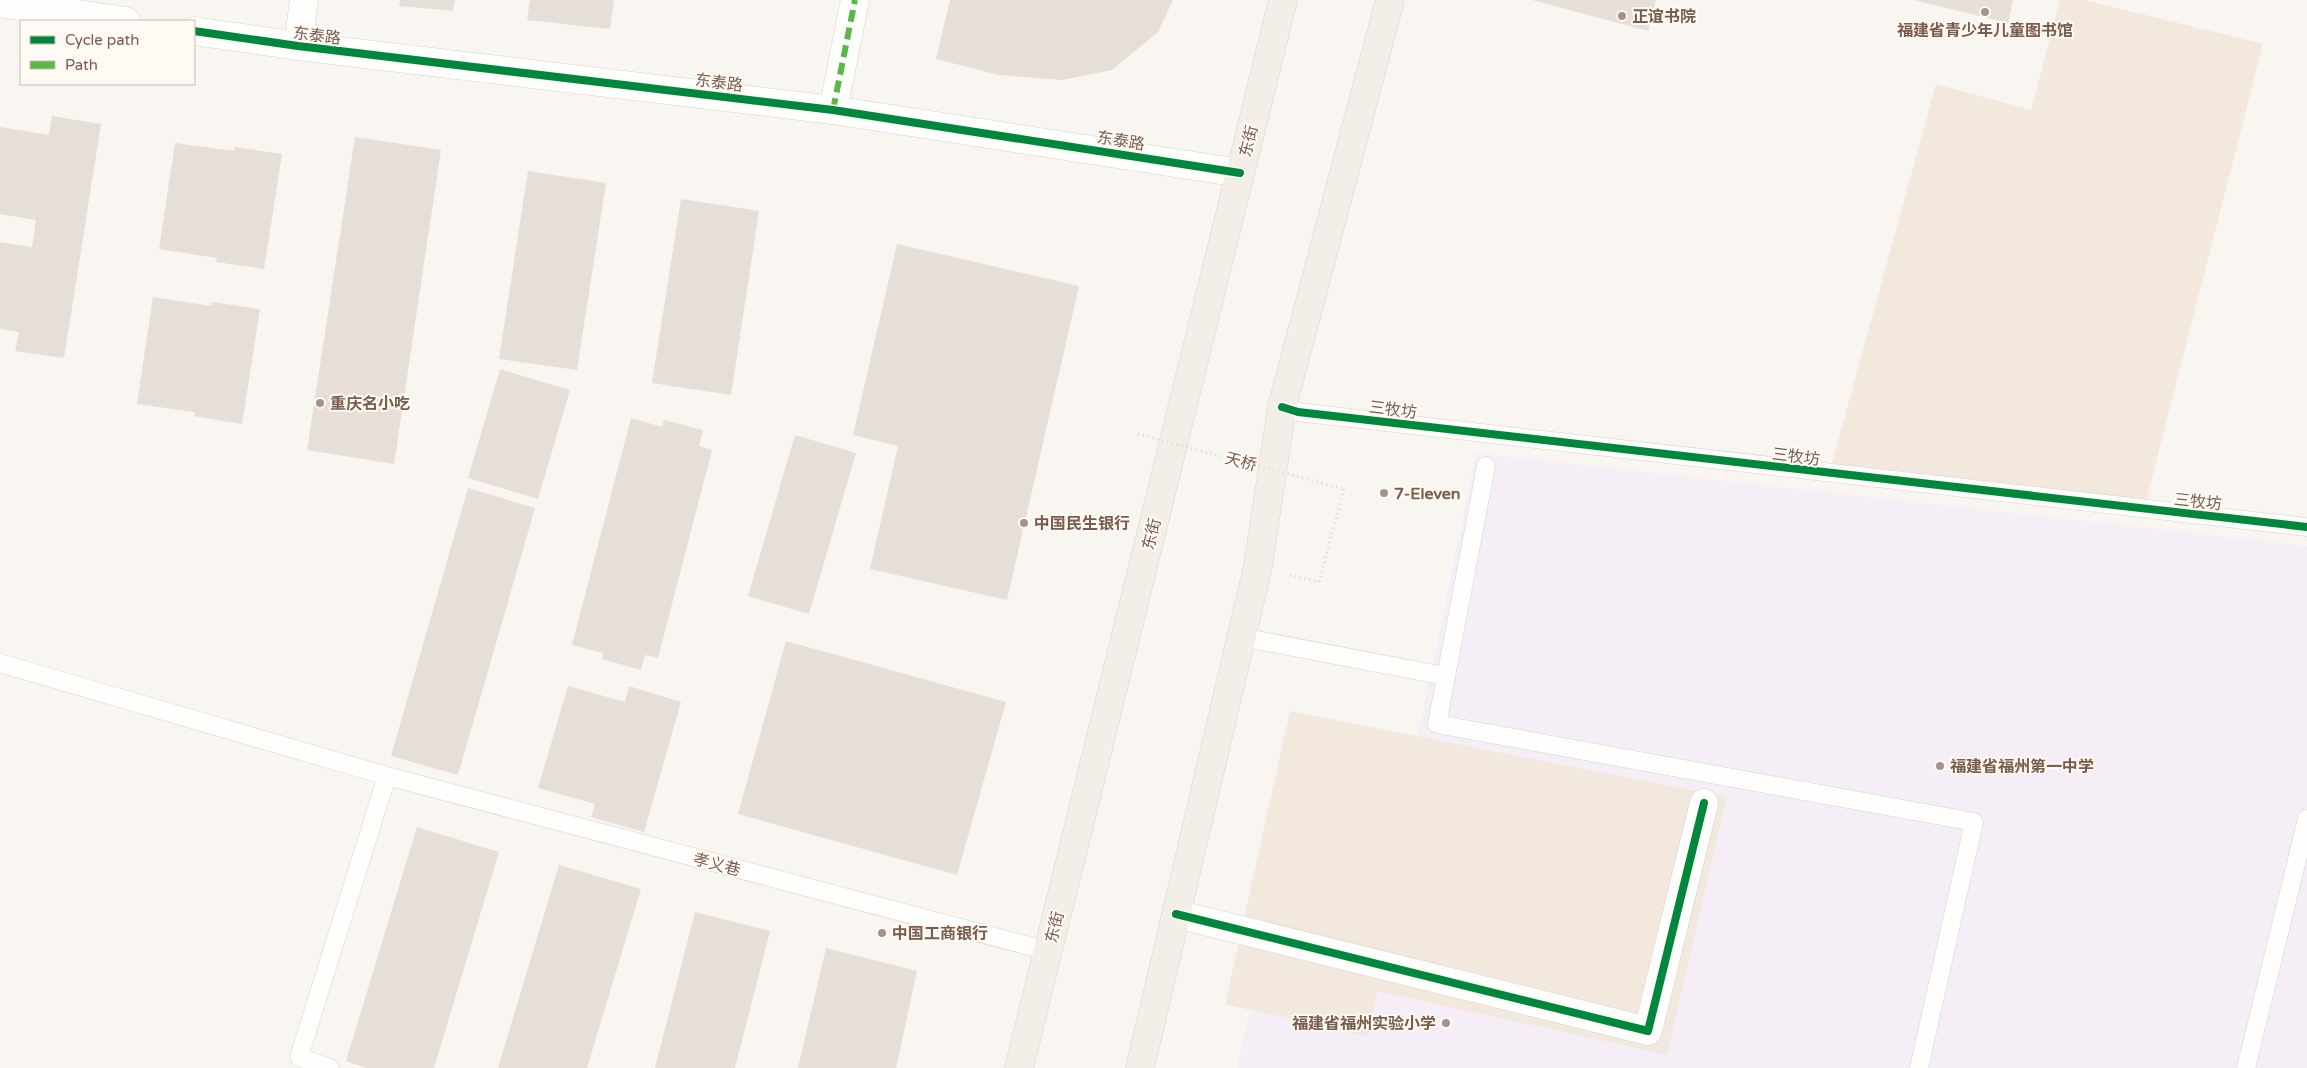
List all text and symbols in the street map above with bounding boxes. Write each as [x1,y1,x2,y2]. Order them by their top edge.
marker: 福建省青少年儿童图书馆 [1979,6,1991,18]
place label: 正谊书院 [1632,7,1696,27]
marker: 正谊书院 [1616,10,1628,22]
legend [20,20,195,85]
place label: 福建省青少年儿童图书馆 [1897,21,2073,41]
street label: 东泰路 [292,23,342,49]
text: Cycle path [65,31,139,49]
text: Path [65,56,98,74]
street label: 东泰路 [694,70,744,96]
street label: 东街 [1235,123,1263,159]
street label: 东泰路 [1096,127,1146,155]
place label: 重庆名小吃 [330,394,410,414]
marker: 重庆名小吃 [314,397,326,409]
street label: 三牧坊 [1368,397,1418,423]
street label: 三牧坊 [1771,444,1821,470]
street label: 天桥 [1223,448,1259,476]
place label: 7-Eleven [1394,484,1461,504]
marker: 7-Eleven [1378,487,1390,499]
street label: 三牧坊 [2173,490,2223,514]
place label: 中国民生银行 [1034,514,1130,534]
street label: 东街 [1138,516,1166,552]
marker: 中国民生银行 [1018,517,1030,529]
place label: 福建省福州第一中学 [1950,757,2094,777]
marker: 福建省福州第一中学 [1934,760,1946,772]
street label: 孝义巷 [691,849,743,881]
street label: 东街 [1041,909,1069,945]
place label: 中国工商银行 [892,924,988,944]
marker: 中国工商银行 [876,927,888,939]
place label: 福建省福州实验小学 [1292,1014,1436,1034]
marker: 福建省福州实验小学 [1440,1017,1452,1029]

